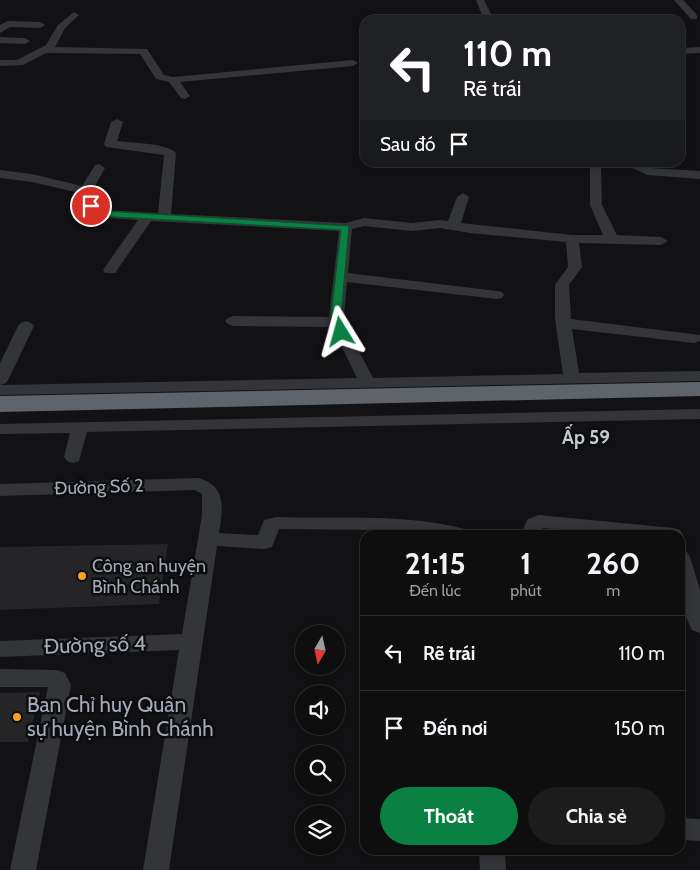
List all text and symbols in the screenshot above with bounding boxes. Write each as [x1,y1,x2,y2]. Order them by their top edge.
text: 110 m [463,32,552,75]
icon: left [380,35,445,100]
text: Rẽ trái [463,75,522,102]
icon: arrive [445,130,473,158]
text: Sau đó [380,133,435,156]
pin [70,185,112,227]
icon: arrive [77,192,105,220]
position arrow [314,305,366,357]
district label: Ấp 59 [562,424,610,449]
street label: Đường Số 2 [54,474,144,500]
text: 21:15 [405,545,466,582]
text: 1 [520,545,531,582]
text: 260 [586,545,640,582]
place label: Công an huyện Bình Chánh [92,555,206,598]
marker: Công an huyện Bình Chánh [76,570,88,582]
text: Đến lúc [409,581,461,600]
text: phút [510,581,542,600]
text: m [606,581,620,600]
north arrow [295,625,345,675]
map controls [295,625,345,855]
street label: Đường số 4 [44,630,146,659]
icon: left [380,639,408,667]
text: Rẽ trái [423,642,475,665]
text: 110 m [618,642,665,665]
button: sound [295,685,345,735]
place label: Ban Chỉ huy Quân sự huyện Bình Chánh [27,692,214,741]
marker: Ban Chỉ huy Quân sự huyện Bình Chánh [11,711,23,723]
icon: arrive [380,714,408,742]
text: Đến nơi [423,717,487,740]
text: 150 m [614,717,665,740]
button: search [295,745,345,795]
button: Thoát [380,787,518,845]
button: Chia sẻ [528,787,665,845]
button: layers [295,805,345,855]

